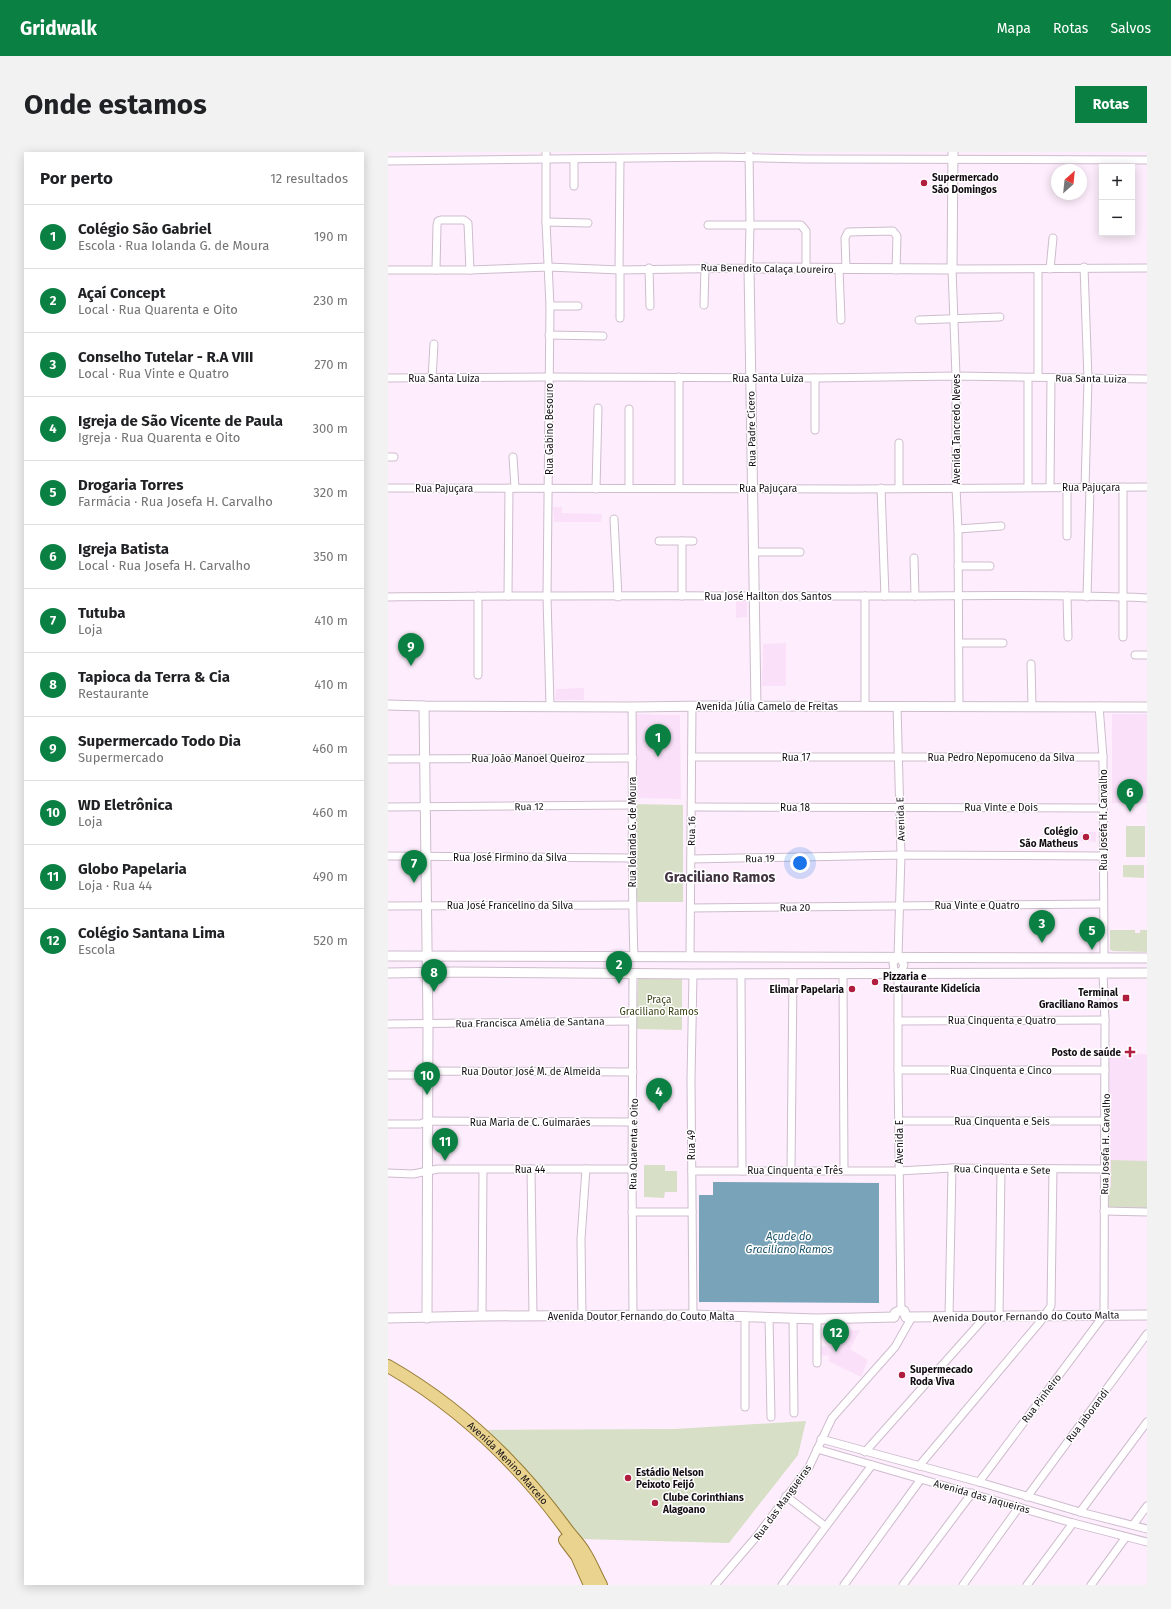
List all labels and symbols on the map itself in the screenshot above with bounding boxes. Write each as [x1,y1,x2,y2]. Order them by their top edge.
north arrow [1051,164,1087,200]
place label: Supermercado São Domingos [932,172,999,196]
marker: Supermercado São Domingos [919,178,929,188]
street label: Rua Benedito Calaça Loureiro [700,262,834,276]
street label: Rua Santa Luiza [1055,372,1127,386]
street label: Rua Santa Luiza [408,373,480,385]
street label: Rua Santa Luiza [732,373,804,385]
street label: Avenida Tancredo Neves [951,374,963,484]
street label: Rua Gabino Besouro [544,383,556,475]
street label: Rua Padre Cícero [744,391,759,467]
street label: Rua Pajuçara [1062,482,1120,494]
street label: Rua Pajuçara [415,483,473,495]
street label: Rua Pajuçara [739,483,797,495]
street label: Rua José Hailton dos Santos [704,591,832,603]
pin: 9 [398,633,424,666]
street label: Avenida Júlia Camelo de Freitas [696,700,838,713]
pin: 1 [645,724,671,757]
street label: Rua 17 [782,752,811,764]
street label: Rua Pedro Nepomuceno da Silva [927,752,1075,764]
street label: Rua João Manoel Queiroz [471,753,585,765]
street label: Rua Josefa H. Carvalho [1098,769,1110,871]
street label: Rua Iolanda G. de Moura [627,777,639,887]
pin: 6 [1117,779,1143,812]
street label: Avenida E [894,797,908,841]
street label: Rua 12 [514,801,544,813]
street label: Rua 18 [780,802,810,814]
street label: Rua Vinte e Dois [964,802,1038,814]
street label: Rua 16 [686,816,698,846]
place label: Colégio São Matheus [1020,825,1078,850]
marker: Colégio São Matheus [1081,832,1091,842]
pin: 7 [401,850,427,883]
street label: Rua José Firmino da Silva [453,852,567,864]
street label: Rua 19 [745,853,775,865]
your location [790,853,810,873]
district label: Graciliano Ramos [665,869,776,886]
street label: Rua José Francelino da Silva [447,900,573,912]
street label: Rua Vinte e Quatro [934,900,1020,912]
street label: Rua 20 [780,902,811,914]
pin: 3 [1029,910,1055,943]
pin: 5 [1079,917,1105,950]
pin: 2 [606,951,632,984]
pin: 8 [421,959,447,992]
place label: Pizzaria e Restaurante Kidelícia [883,971,981,995]
marker: Pizzaria e Restaurante Kidelícia [870,977,880,987]
place label: Elimar Papelaria [770,984,845,996]
marker: Elimar Papelaria [847,984,857,994]
place label: Terminal Graciliano Ramos [1039,987,1118,1011]
marker: Terminal Graciliano Ramos [1121,993,1131,1003]
park label: Praça Graciliano Ramos [620,994,699,1018]
street label: Rua Cinquenta e Quatro [948,1015,1056,1027]
street label: Rua Francisca Amélia de Santana [455,1016,605,1030]
place label: Posto de saúde [1051,1046,1121,1059]
marker: Posto de saúde [1124,1046,1136,1058]
pin: 10 [414,1062,440,1095]
street label: Rua Cinquenta e Cinco [950,1065,1052,1077]
street label: Rua Doutor José M. de Almeida [461,1066,601,1078]
pin: 4 [646,1078,672,1111]
street label: Rua Josefa H. Carvalho [1099,1093,1113,1195]
street label: Rua Quarenta e Oito [627,1098,641,1190]
street label: Rua Cinquenta e Seis [954,1116,1050,1128]
street label: Rua Maria de C. Guimarães [470,1117,591,1129]
street label: Avenida E [894,1120,906,1164]
pin: 11 [432,1128,458,1161]
street label: Rua 49 [686,1130,698,1160]
street label: Rua Cinquenta e Sete [953,1163,1051,1177]
street label: Rua 44 [515,1164,546,1176]
street label: Rua Cinquenta e Três [747,1165,843,1177]
water label: Açude do Graciliano Ramos [746,1230,832,1256]
street label: Avenida Doutor Fernando do Couto Malta [933,1309,1119,1325]
street label: Avenida Doutor Fernando do Couto Malta [548,1311,734,1323]
pin: 12 [823,1319,849,1352]
place label: Supermecado Roda Viva [910,1364,973,1388]
marker: Supermecado Roda Viva [897,1370,907,1380]
street label: Rua Pinheiro [1020,1372,1064,1425]
street label: Rua Jaborandi [1064,1386,1112,1445]
street label: Avenida Menino Marcelo [465,1420,550,1507]
street label: Rua das Mangueiras [751,1462,814,1543]
place label: Estádio Nelson Peixoto Feijó [636,1466,704,1491]
marker: Estádio Nelson Peixoto Feijó [623,1473,633,1483]
street label: Avenida das Jaqueiras [932,1477,1032,1517]
place label: Clube Corinthians Alagoano [662,1492,744,1516]
marker: Clube Corinthians Alagoano [650,1498,660,1508]

